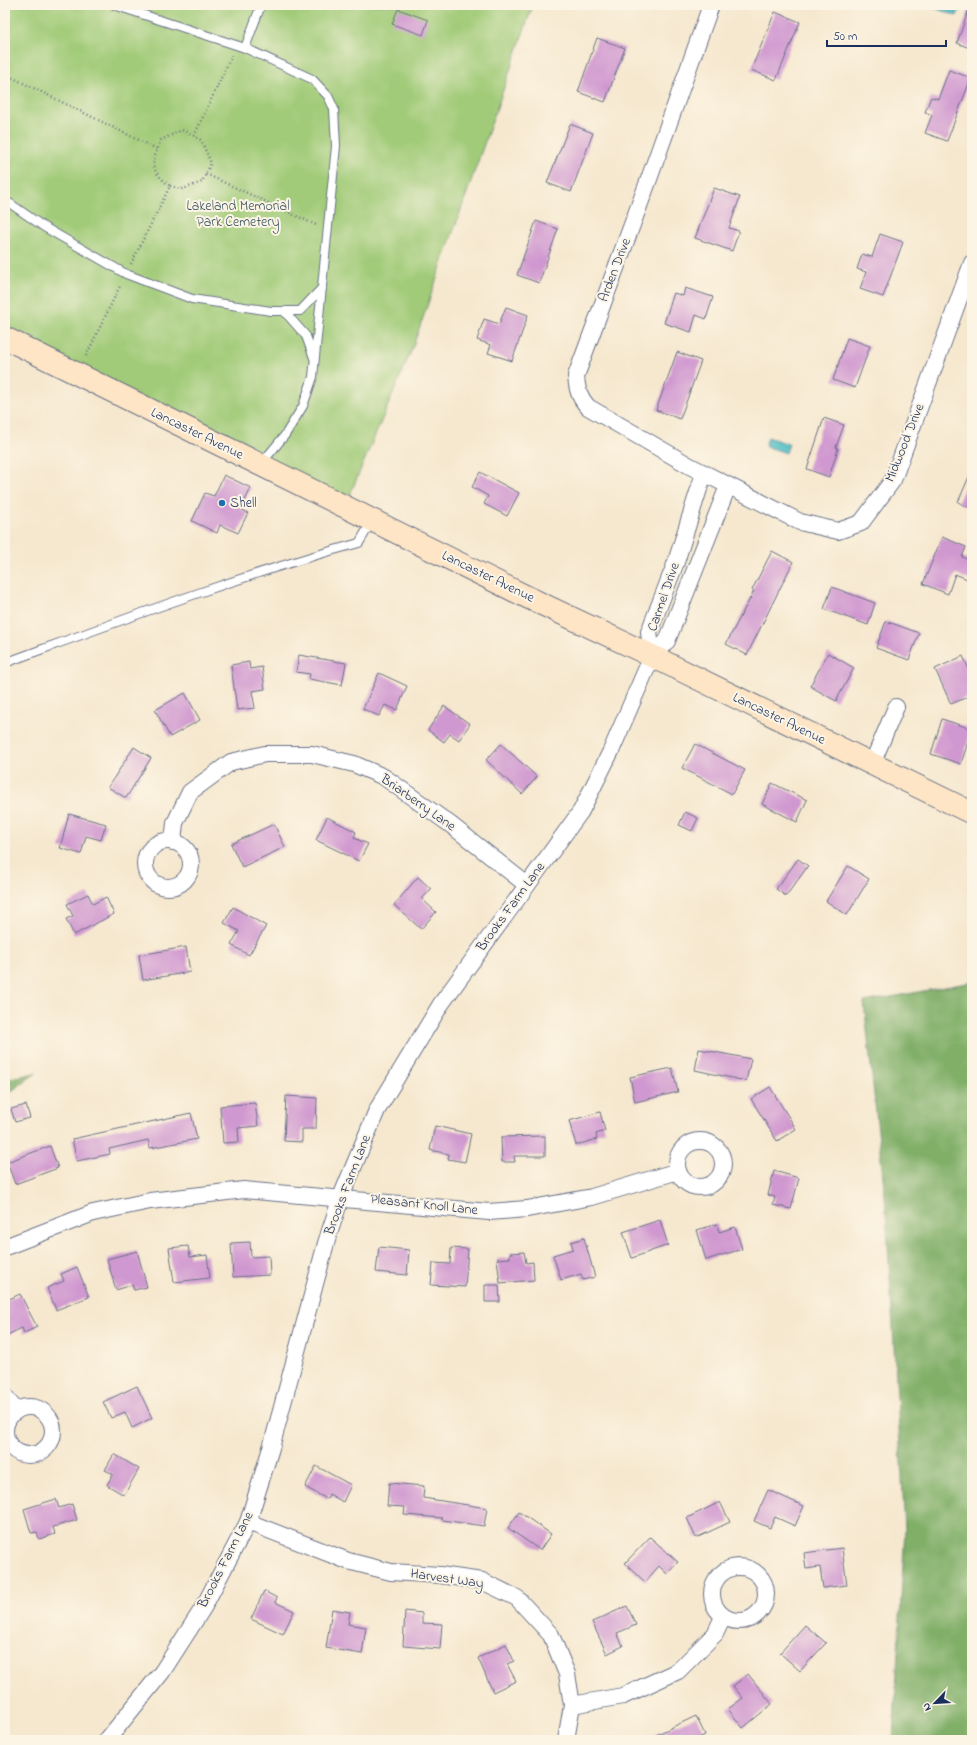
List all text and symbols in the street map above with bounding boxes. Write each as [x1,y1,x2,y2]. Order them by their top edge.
scale bar [827,22,946,48]
text: 50 m [833,28,857,46]
park label: Lakeland Memorial Park Cemetery [186,196,290,234]
street label: Arden Drive [593,234,637,305]
street label: Midwood Drive [880,400,931,485]
street label: Lancaster Avenue [147,402,248,466]
place label: Shell [230,493,257,514]
marker: Shell [217,498,227,508]
street label: Lancaster Avenue [438,545,539,609]
street label: Carmel Drive [642,559,686,634]
street label: Lancaster Avenue [729,687,830,751]
street label: Briarberry Lane [375,769,461,838]
street label: Brooks Farm Lane [471,857,551,957]
street label: Brooks Farm Lane [319,1131,377,1239]
street label: Pleasant Knoll Lane [369,1189,479,1221]
street label: Brooks Farm Lane [192,1507,260,1613]
street label: Harvest Way [409,1563,485,1596]
north arrow [915,1683,955,1723]
text: N [918,1700,936,1714]

